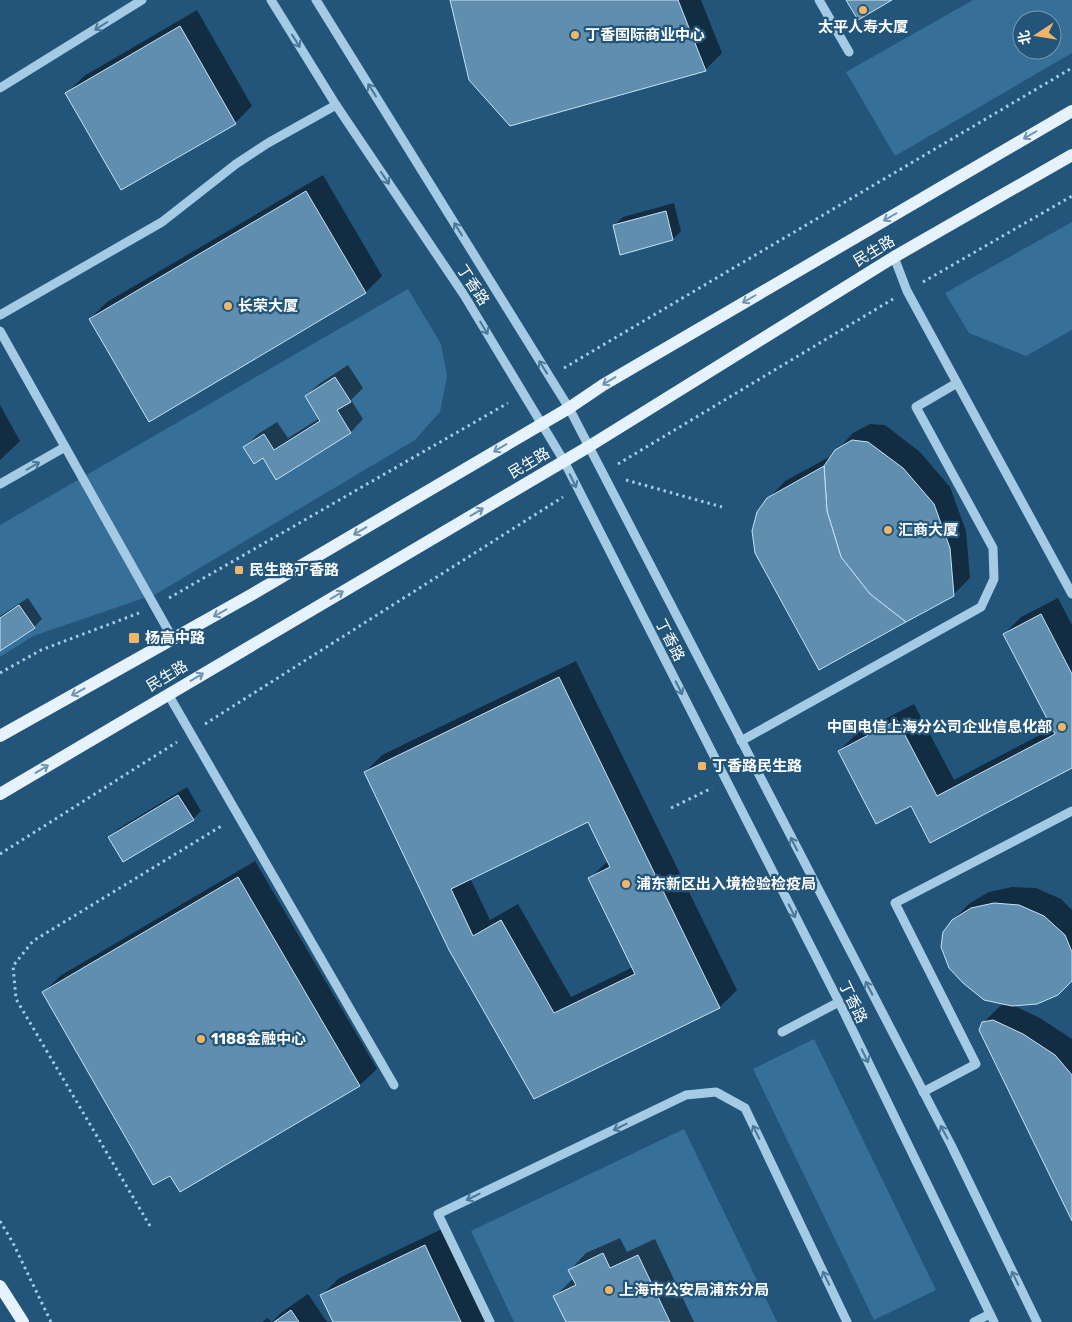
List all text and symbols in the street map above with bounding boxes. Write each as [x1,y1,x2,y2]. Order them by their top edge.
marker: 太平人寿大厦 [857,4,869,16]
north arrow [1012,10,1062,60]
place label: 太平人寿大厦 [818,18,908,36]
one-way arrow [94,21,108,31]
place label: 丁香国际商业中心 [585,26,705,44]
marker: 丁香国际商业中心 [569,29,581,41]
text: 北 [1015,29,1035,46]
one-way arrow [292,34,302,48]
one-way arrow [367,84,377,98]
one-way arrow [1023,131,1037,141]
one-way arrow [380,170,390,184]
one-way arrow [883,213,897,223]
one-way arrow [452,222,462,236]
street label: 民生路 [850,232,898,270]
street label: 丁香路 [453,261,493,309]
one-way arrow [743,295,757,305]
place label: 长荣大厦 [238,297,298,315]
marker: 长荣大厦 [222,300,234,312]
one-way arrow [480,320,490,334]
one-way arrow [538,360,548,374]
one-way arrow [603,377,617,387]
one-way arrow [493,443,507,453]
street label: 民生路 [505,444,553,482]
one-way arrow [25,460,39,470]
one-way arrow [569,473,578,488]
one-way arrow [469,507,484,517]
place label: 汇商大厦 [898,521,958,539]
marker: 汇商大厦 [882,524,894,536]
one-way arrow [353,526,367,536]
place label: 民生路丁香路 [249,561,339,579]
marker: 民生路丁香路 [233,564,245,576]
one-way arrow [329,589,344,599]
one-way arrow [212,608,227,618]
street label: 丁香路 [652,616,688,664]
place label: 杨高中路 [145,629,205,647]
marker: 杨高中路 [127,631,141,645]
street label: 民生路 [143,657,191,695]
one-way arrow [190,672,204,682]
one-way arrow [675,680,684,695]
one-way arrow [71,688,86,698]
place label: 中国电信上海分公司企业信息化部 [827,718,1052,736]
marker: 中国电信上海分公司企业信息化部 [1056,721,1068,733]
place label: 丁香路民生路 [712,757,802,775]
marker: 丁香路民生路 [696,760,708,772]
one-way arrow [34,763,49,773]
one-way arrow [789,837,798,852]
place label: 浦东新区出入境检验检疫局 [636,875,816,893]
marker: 浦东新区出入境检验检疫局 [620,878,632,890]
one-way arrow [788,903,797,918]
street label: 丁香路 [835,978,871,1026]
one-way arrow [864,981,873,996]
place label: 1188金融中心 [211,1030,306,1048]
marker: 1188金融中心 [195,1033,207,1045]
one-way arrow [860,1049,870,1064]
one-way arrow [613,1123,628,1132]
one-way arrow [751,1124,761,1139]
one-way arrow [939,1125,948,1140]
one-way arrow [466,1193,481,1203]
one-way arrow [821,1271,830,1286]
one-way arrow [1010,1271,1020,1286]
place label: 上海市公安局浦东分局 [619,1281,769,1299]
marker: 上海市公安局浦东分局 [603,1284,615,1296]

